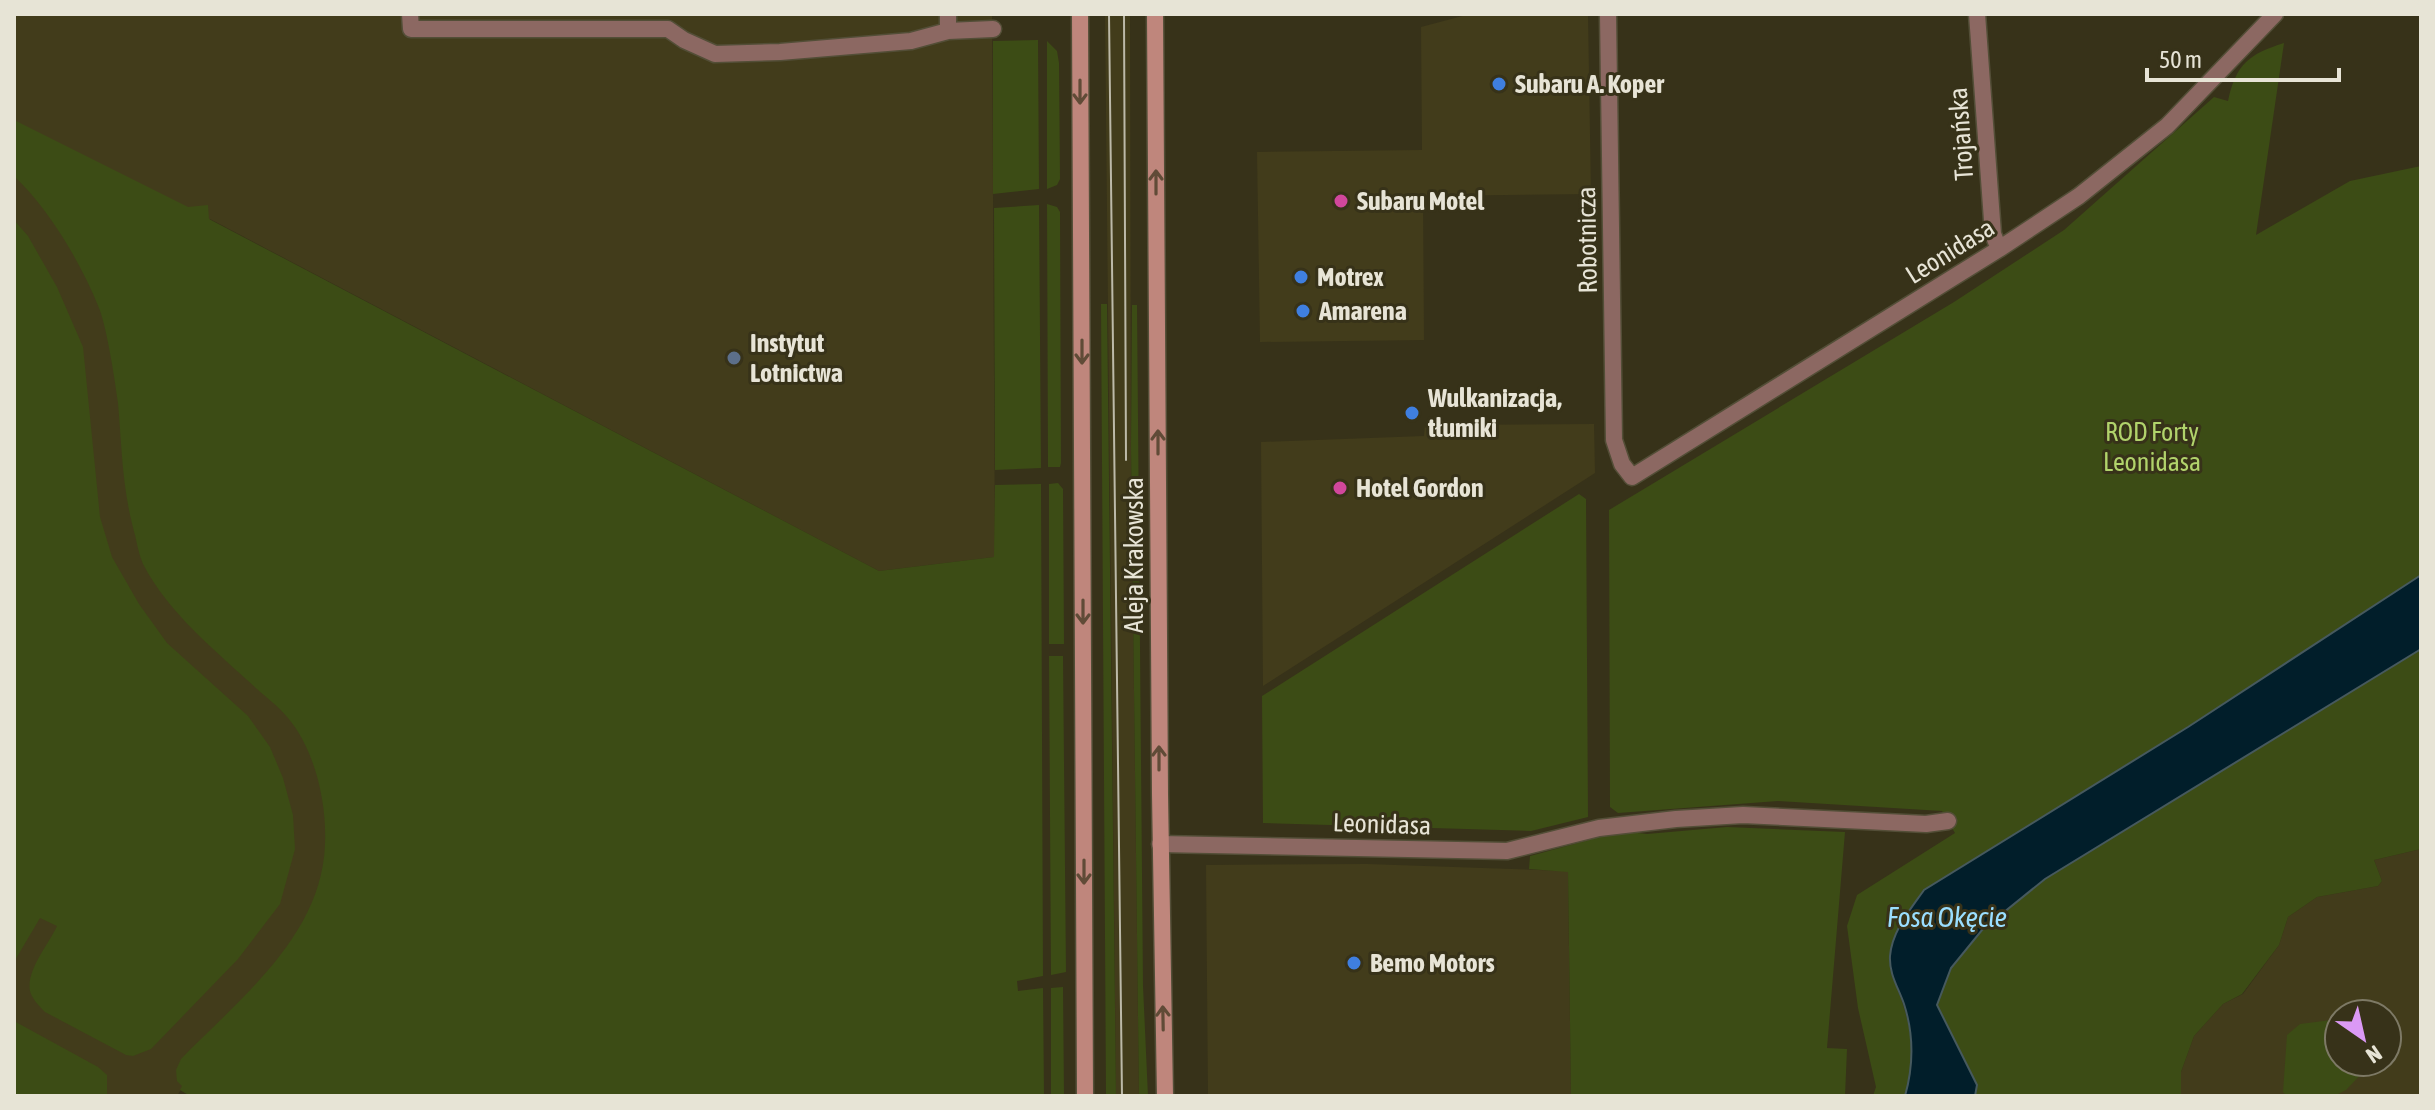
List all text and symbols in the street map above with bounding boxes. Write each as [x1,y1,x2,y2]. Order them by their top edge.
scale bar [2147,32,2339,82]
text: 50 m [2159,46,2202,73]
place label: Subaru A. Koper [1515,69,1665,99]
marker: Subaru A. Koper [1490,75,1508,93]
one-way arrow [1072,78,1088,105]
street label: Trojańska [1943,86,1979,182]
one-way arrow [1148,169,1164,196]
place label: Subaru Motel [1357,186,1485,216]
street label: Robotnicza [1571,186,1603,294]
marker: Subaru Motel [1332,192,1350,210]
street label: Leonidasa [1900,212,2000,290]
place label: Motrex [1317,262,1384,292]
marker: Motrex [1292,268,1310,286]
place label: Amarena [1318,296,1407,326]
marker: Amarena [1294,302,1312,320]
place label: Instytut Lotnictwa [750,328,843,388]
one-way arrow [1074,338,1089,365]
marker: Instytut Lotnictwa [725,349,743,367]
place label: Wulkanizacja, tłumiki [1427,383,1562,443]
marker: Wulkanizacja, tłumiki [1403,404,1421,422]
park label: ROD Forty Leonidasa [2103,417,2201,477]
one-way arrow [1150,429,1166,456]
place label: Hotel Gordon [1356,473,1484,503]
street label: Aleja Krakowska [1119,477,1149,633]
marker: Hotel Gordon [1331,479,1349,497]
one-way arrow [1075,598,1091,625]
one-way arrow [1152,745,1167,772]
street label: Leonidasa [1332,807,1432,841]
one-way arrow [1076,858,1092,885]
water label: Fosa Okęcie [1887,901,2007,933]
place label: Bemo Motors [1370,948,1495,978]
marker: Bemo Motors [1345,954,1363,972]
north arrow [2323,998,2403,1078]
one-way arrow [1155,1005,1171,1032]
text: N [2362,1040,2387,1069]

